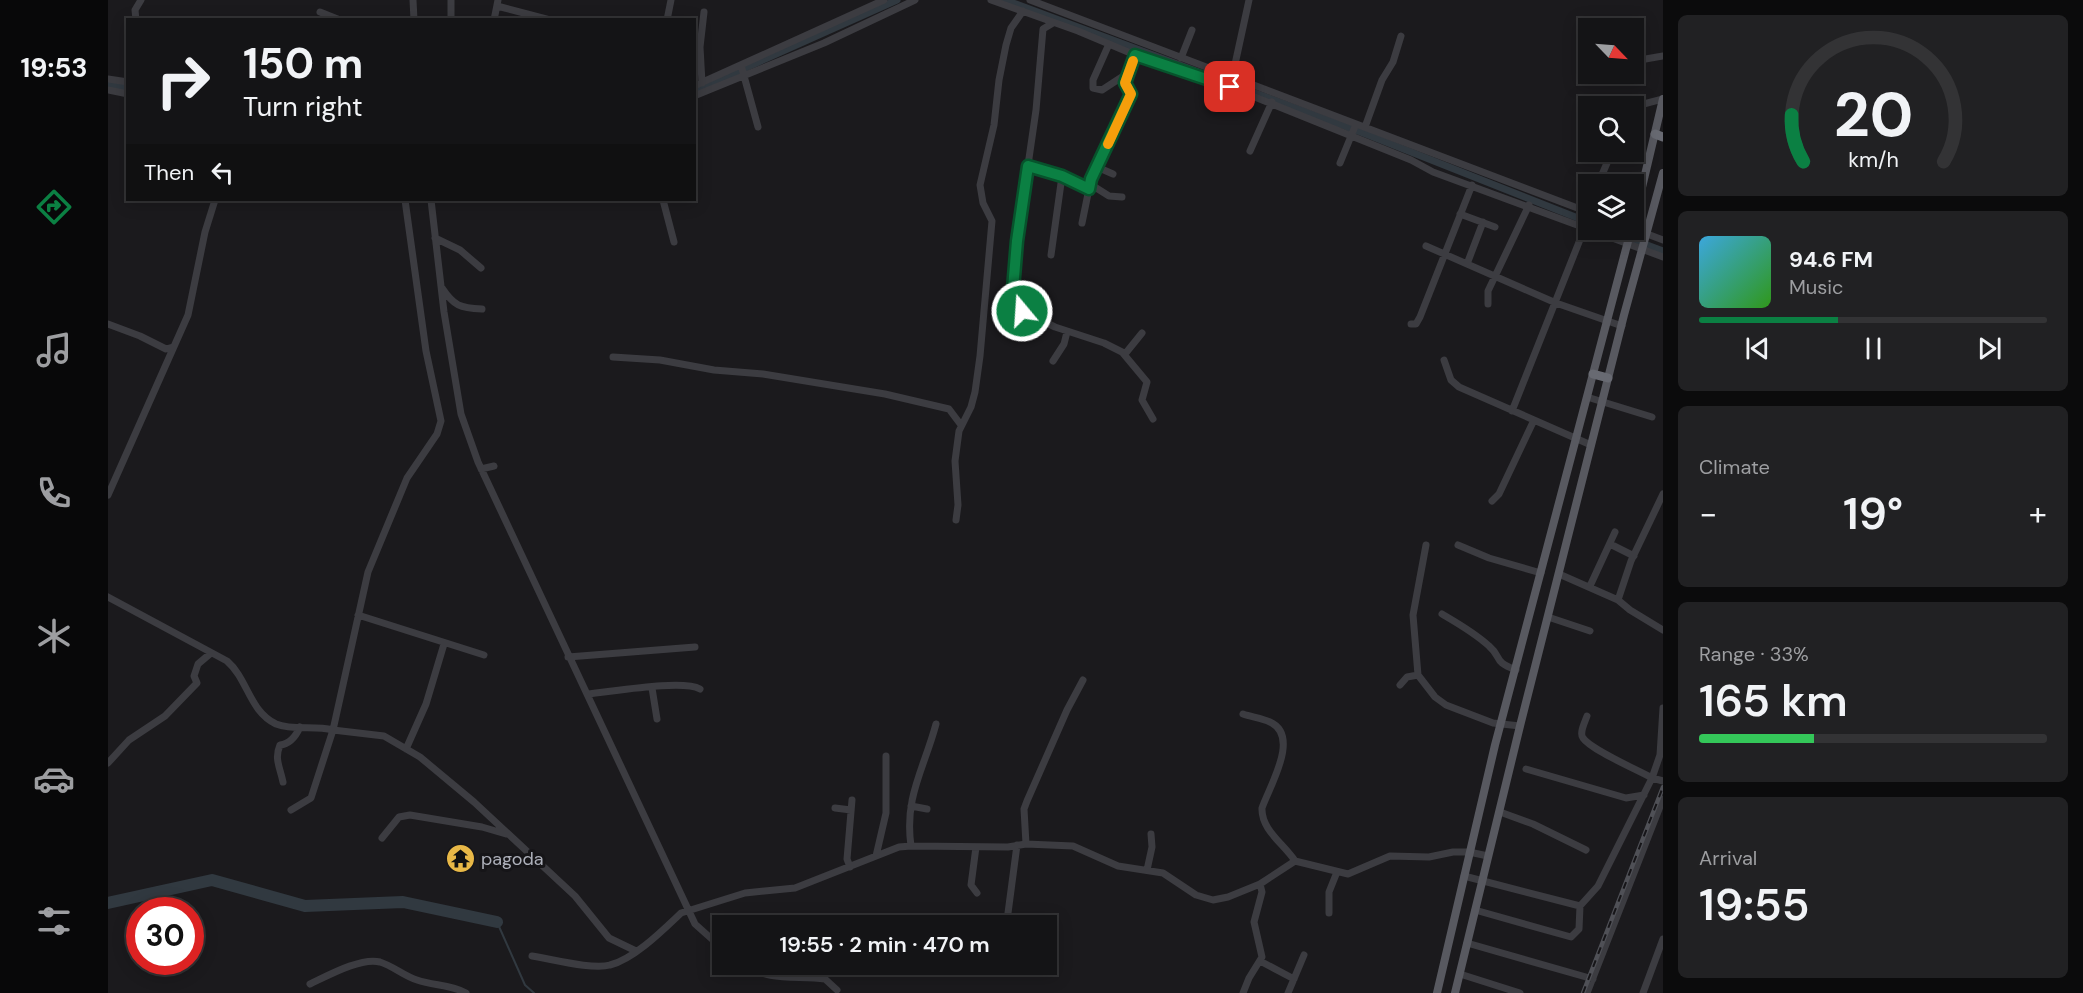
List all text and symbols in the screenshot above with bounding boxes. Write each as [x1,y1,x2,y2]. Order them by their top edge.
north arrow [1578,18,1644,84]
map controls [1578,18,1644,240]
text: 150 m [243,36,363,91]
icon: right [144,42,222,120]
text: 19:53 [21,50,87,85]
pin [1204,61,1255,112]
icon: arrive [1213,70,1246,103]
text: 20 [1833,74,1913,155]
text: Turn right [243,89,363,124]
button: search [1578,96,1644,162]
text: km/h [1848,147,1898,175]
icon: left [206,156,239,189]
text: Then [144,158,194,187]
button: layers [1578,174,1644,240]
icon: directions [33,186,75,228]
text: 94.6 FM [1789,245,1873,274]
text: Music [1789,274,1844,300]
position arrow [990,279,1054,343]
icon: music [33,329,75,371]
icon: previous [1741,332,1774,365]
icon: pause [1857,332,1890,365]
icon: next [1973,332,2006,365]
text: Climate [1699,454,1770,480]
icon: phone [33,472,75,514]
text: 19° [1843,484,1903,543]
text: − [1699,492,1717,535]
text: + [2029,492,2047,535]
icon: climate [33,615,75,657]
text: Range · 33% [1699,641,1809,667]
text: 165 km [1699,671,1848,730]
icon: car [33,758,75,800]
temple icon: pagoda [444,843,476,875]
text: Arrival [1699,845,1757,871]
place label: pagoda [481,847,544,871]
text: 19:55 [1699,875,1810,934]
speed limit sign: 30 [126,897,204,975]
icon: filters [33,900,75,942]
text: 19:55 · 2 min · 470 m [779,930,990,959]

